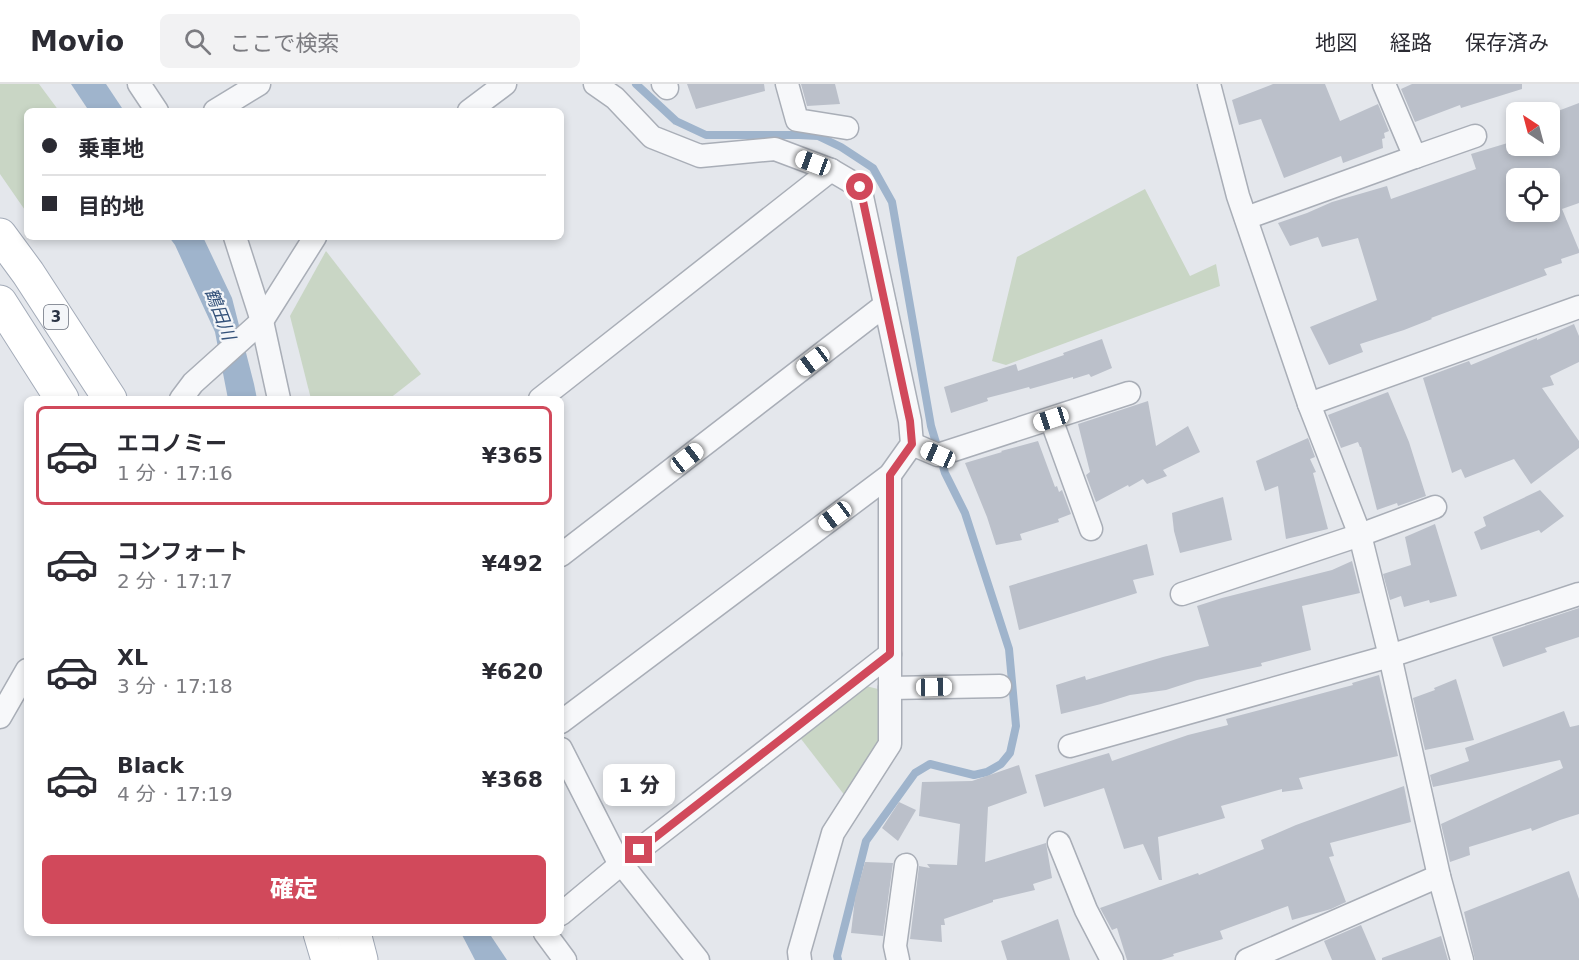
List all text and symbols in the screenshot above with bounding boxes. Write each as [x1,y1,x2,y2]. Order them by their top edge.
search box [160,14,580,68]
text: Movio [30,25,124,58]
icon: search [181,25,214,58]
text: ここで検索 [229,31,339,56]
text: 地図 [1315,31,1357,55]
text: 経路 [1390,31,1432,55]
text: 保存済み [1465,31,1549,55]
north arrow [1506,102,1560,156]
map controls [1506,102,1560,222]
text: 乗車地 [78,136,144,161]
car [793,148,833,178]
button: locate [1506,168,1560,222]
route start [846,173,873,200]
text: 目的地 [78,194,144,219]
water label: 鶴田川 [201,285,241,345]
road number: 3 [44,305,68,329]
car [793,343,833,379]
car [1031,405,1071,433]
icon: car [45,429,99,483]
text: エコノミー [117,431,227,456]
car [918,439,958,471]
car [667,440,707,476]
text: ¥365 [482,443,543,468]
text: 1 分 · 17:16 [117,461,233,485]
car [815,498,855,534]
icon: car [45,537,99,591]
text: コンフォート [117,539,248,564]
text: ¥492 [482,551,543,576]
text: 2 分 · 17:17 [117,569,233,593]
icon: car [45,645,99,699]
text: XL [117,645,148,670]
text: ¥620 [482,659,543,684]
text: 3 分 · 17:18 [117,674,233,698]
car [916,678,952,696]
icon: car [45,753,99,807]
text: Black [117,753,184,778]
callout: 1 分 [603,763,675,805]
text: ¥368 [482,767,543,792]
text: 1 分 [619,773,659,797]
text: 4 分 · 17:19 [117,782,233,806]
route end [625,836,652,863]
button: 確定 [42,855,546,924]

